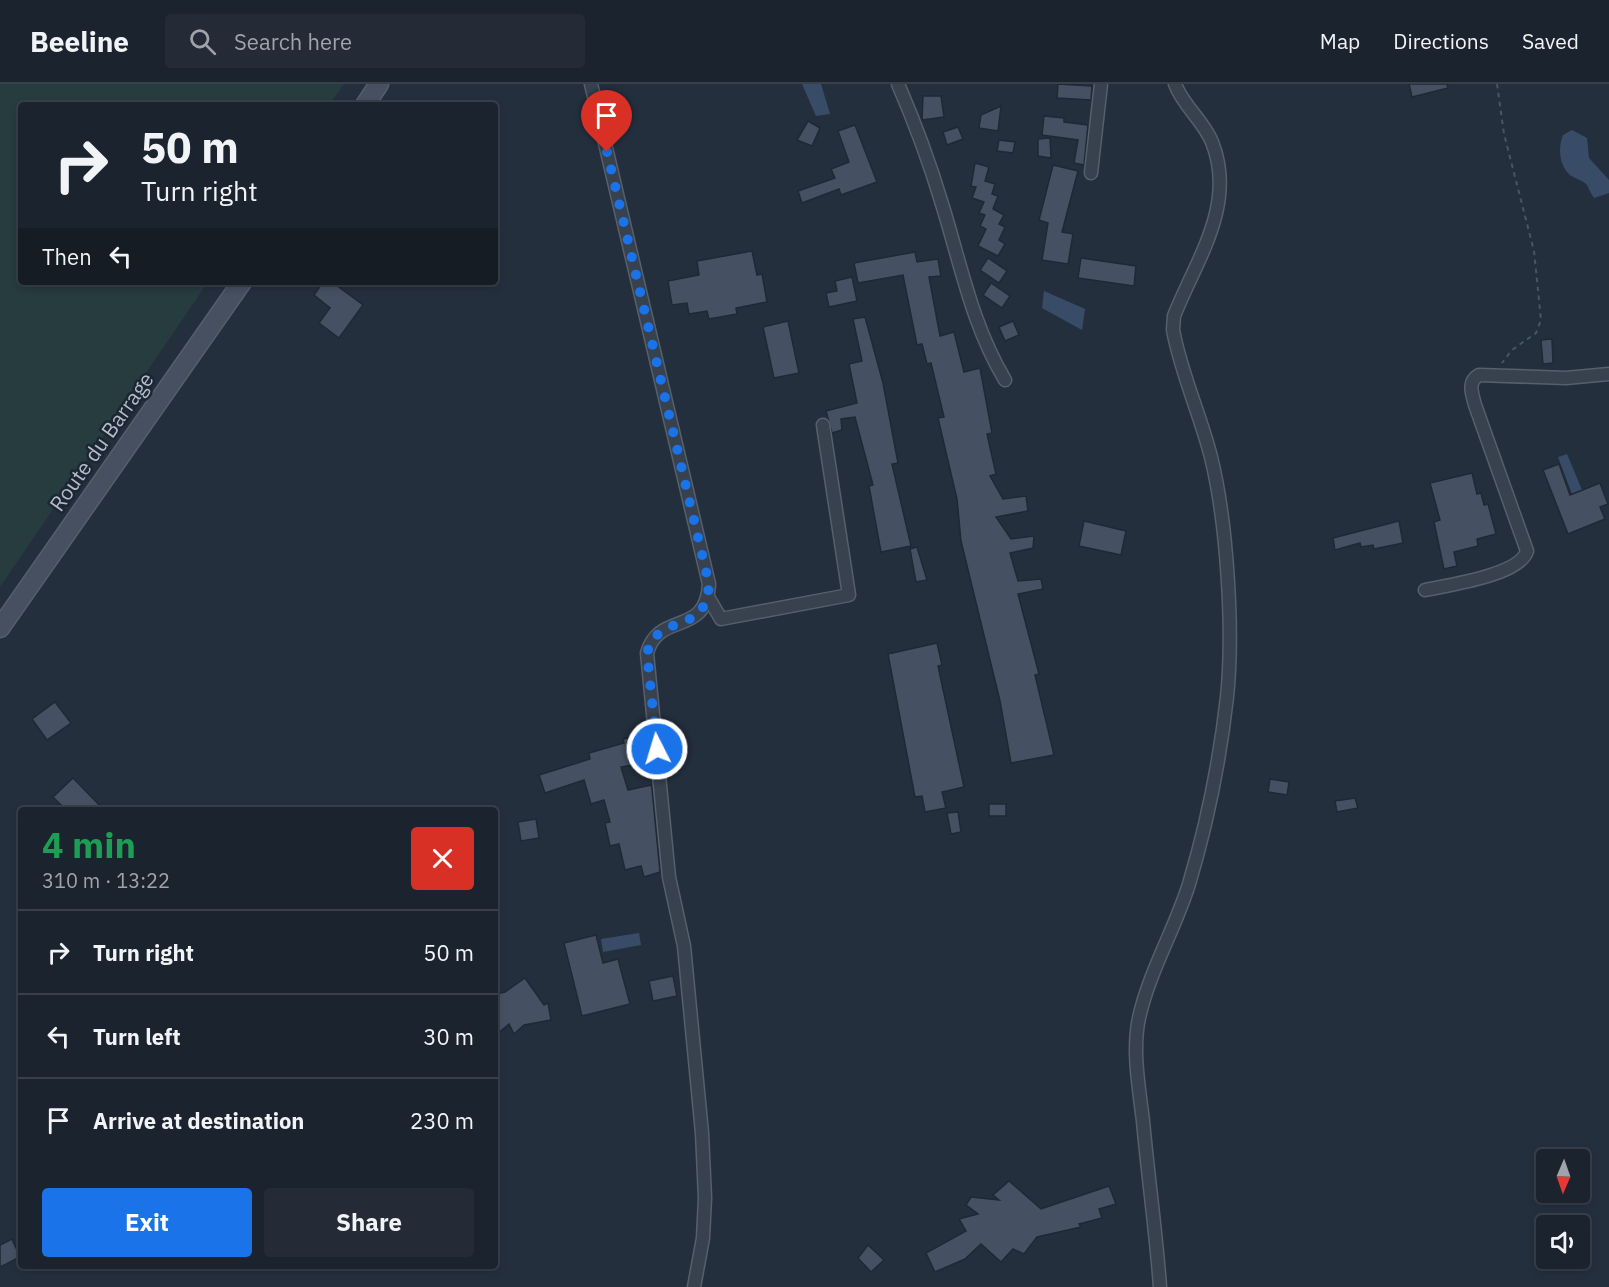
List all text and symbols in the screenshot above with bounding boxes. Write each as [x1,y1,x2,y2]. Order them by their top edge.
search box [165,14,585,68]
text: Beeline [30,23,129,60]
icon: search [186,25,219,58]
text: Search here [234,27,352,56]
text: Map [1320,27,1360,55]
text: Directions [1393,27,1489,55]
text: Saved [1522,27,1579,55]
pin [581,90,632,152]
icon: arrive [590,99,623,132]
text: 50 m [141,120,239,175]
icon: right [42,126,120,204]
text: Turn right [141,173,258,208]
icon: left [104,240,137,273]
text: Then [42,242,92,271]
street label: Route du Barrage [43,366,160,516]
position arrow [625,717,689,781]
text: 4 min [42,821,136,868]
button: close [411,827,474,890]
text: 310 m · 13:22 [42,867,170,894]
icon: right [42,936,75,969]
text: Turn right [93,938,194,967]
text: 50 m [423,938,474,967]
icon: left [42,1020,75,1053]
text: Turn left [93,1022,181,1051]
text: 30 m [423,1022,474,1051]
icon: arrive [42,1104,75,1137]
text: Arrive at destination [93,1106,304,1135]
text: 230 m [410,1106,474,1135]
north arrow [1536,1149,1590,1203]
map controls [1536,1149,1590,1269]
button: Exit [42,1188,252,1257]
button: Share [264,1188,474,1257]
button: sound [1536,1215,1590,1269]

